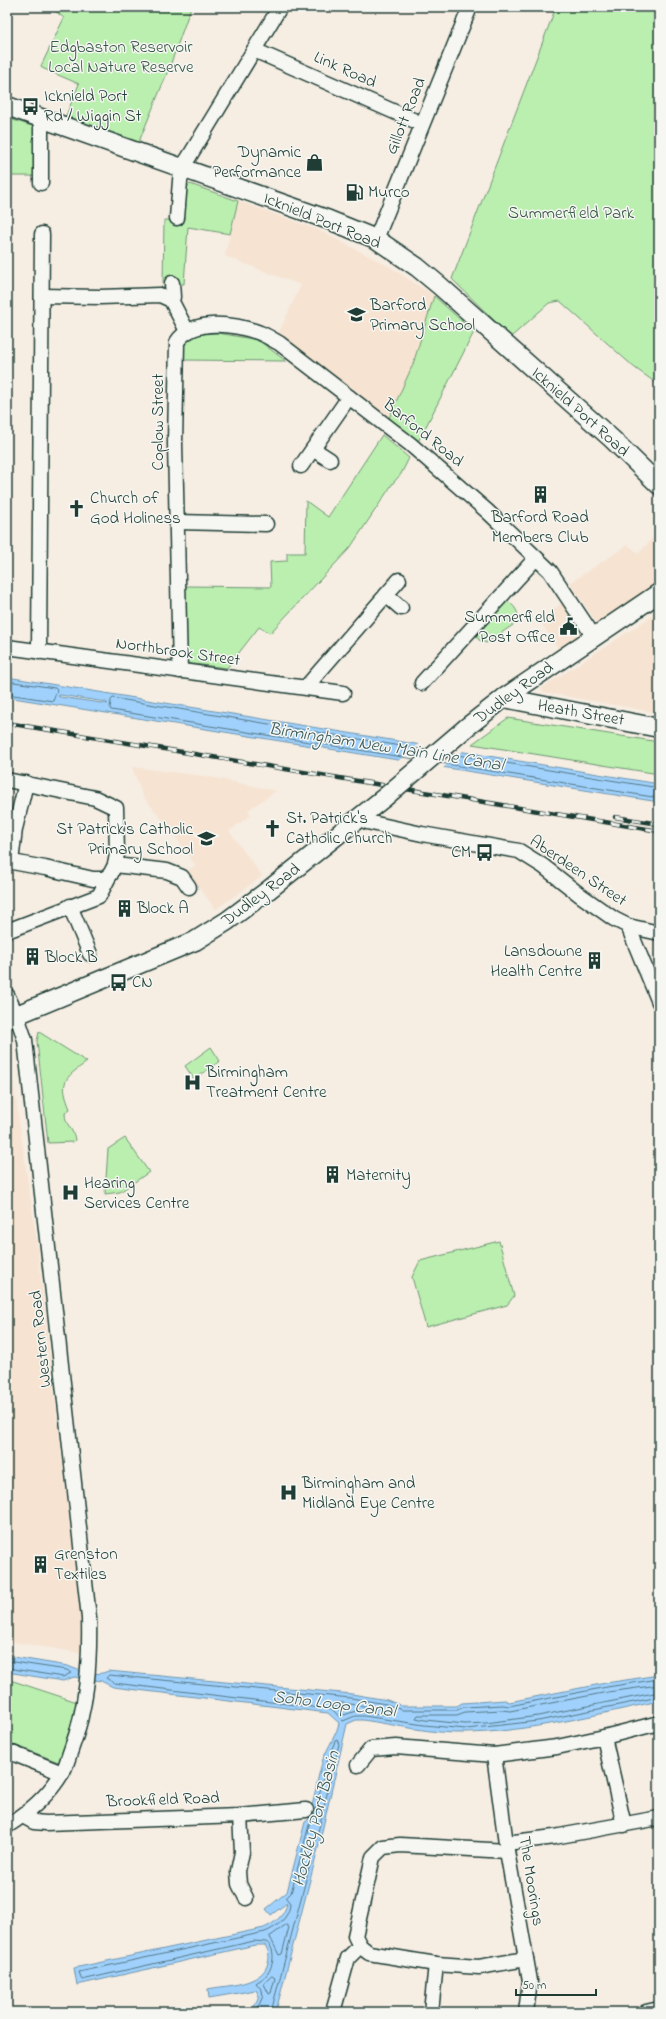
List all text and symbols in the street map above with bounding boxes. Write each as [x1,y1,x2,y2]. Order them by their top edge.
park label: Edgbaston Reservoir Local Nature Reserve [48,35,194,80]
street label: Link Road [310,45,381,95]
street label: Gillott Road [379,73,433,158]
place label: Icknield Port Rd / Wiggin St [44,84,142,131]
bus stop icon: Icknield Port Rd / Wiggin St [21,96,41,116]
place label: Dynamic Performance [212,140,301,185]
shop icon: Dynamic Performance [304,152,324,172]
place label: Murco [368,180,410,205]
fuel station icon: Murco [345,182,365,202]
street label: Icknield Port Road [260,186,385,256]
park label: Summerfield Park [508,201,634,226]
place label: Barford Primary School [369,293,475,339]
school or university icon: Barford Primary School [347,305,367,325]
street label: Icknield Port Road [525,361,635,463]
street label: Coplow Street [146,373,171,470]
street label: Barford Road [376,392,469,474]
building icon: Barford Road Members Club [530,485,550,505]
place label: Church of God Holiness [90,486,181,531]
church icon: Church of God Holiness [67,498,87,518]
place label: Barford Road Members Club [490,505,589,550]
place label: Summerfield Post Office [464,605,555,650]
public building icon: Summerfield Post Office [558,617,578,637]
street label: Northbrook Street [114,631,242,673]
street label: Dudley Road [468,655,560,732]
street label: Heath Street [536,693,627,733]
water label: Birmingham New Main Line Canal [267,717,507,780]
place label: St. Patrick's Catholic Church [286,806,392,851]
place label: St Patrick's Catholic Primary School [56,817,193,863]
church icon: St. Patrick's Catholic Church [263,818,283,838]
school or university icon: St Patrick's Catholic Primary School [196,829,216,849]
street label: Aberdeen Street [524,829,632,913]
place label: CM [451,840,471,865]
bus stop icon: CM [474,842,494,862]
street label: Dudley Road [216,857,307,934]
place label: Block A [136,896,189,921]
building icon: Block A [114,898,134,918]
place label: Lansdowne Health Centre [491,939,582,984]
place label: Block B [44,945,98,970]
building icon: Block B [22,947,42,967]
building icon: Lansdowne Health Centre [585,951,605,971]
place label: CN [132,970,153,995]
bus stop icon: CN [109,972,129,992]
place label: Birmingham Treatment Centre [205,1060,327,1105]
hospital icon: Birmingham Treatment Centre [183,1072,203,1092]
place label: Maternity [346,1163,411,1189]
building icon: Maternity [323,1165,343,1185]
place label: Hearing Services Centre [84,1171,190,1216]
hospital icon: Hearing Services Centre [61,1183,81,1203]
street label: Western Road [23,1289,59,1389]
place label: Birmingham and Midland Eye Centre [301,1471,435,1517]
hospital icon: Birmingham and Midland Eye Centre [279,1483,299,1503]
place label: Grenston Textiles [54,1542,118,1587]
building icon: Grenston Textiles [31,1554,51,1574]
water label: Soho Loop Canal [271,1685,399,1726]
water label: Hockley Port Basin [286,1747,348,1890]
street label: Brookfield Road [105,1786,221,1815]
street label: The Moorings [510,1834,550,1928]
scale bar [516,1971,596,1997]
text: 50 m [522,1977,546,1995]

